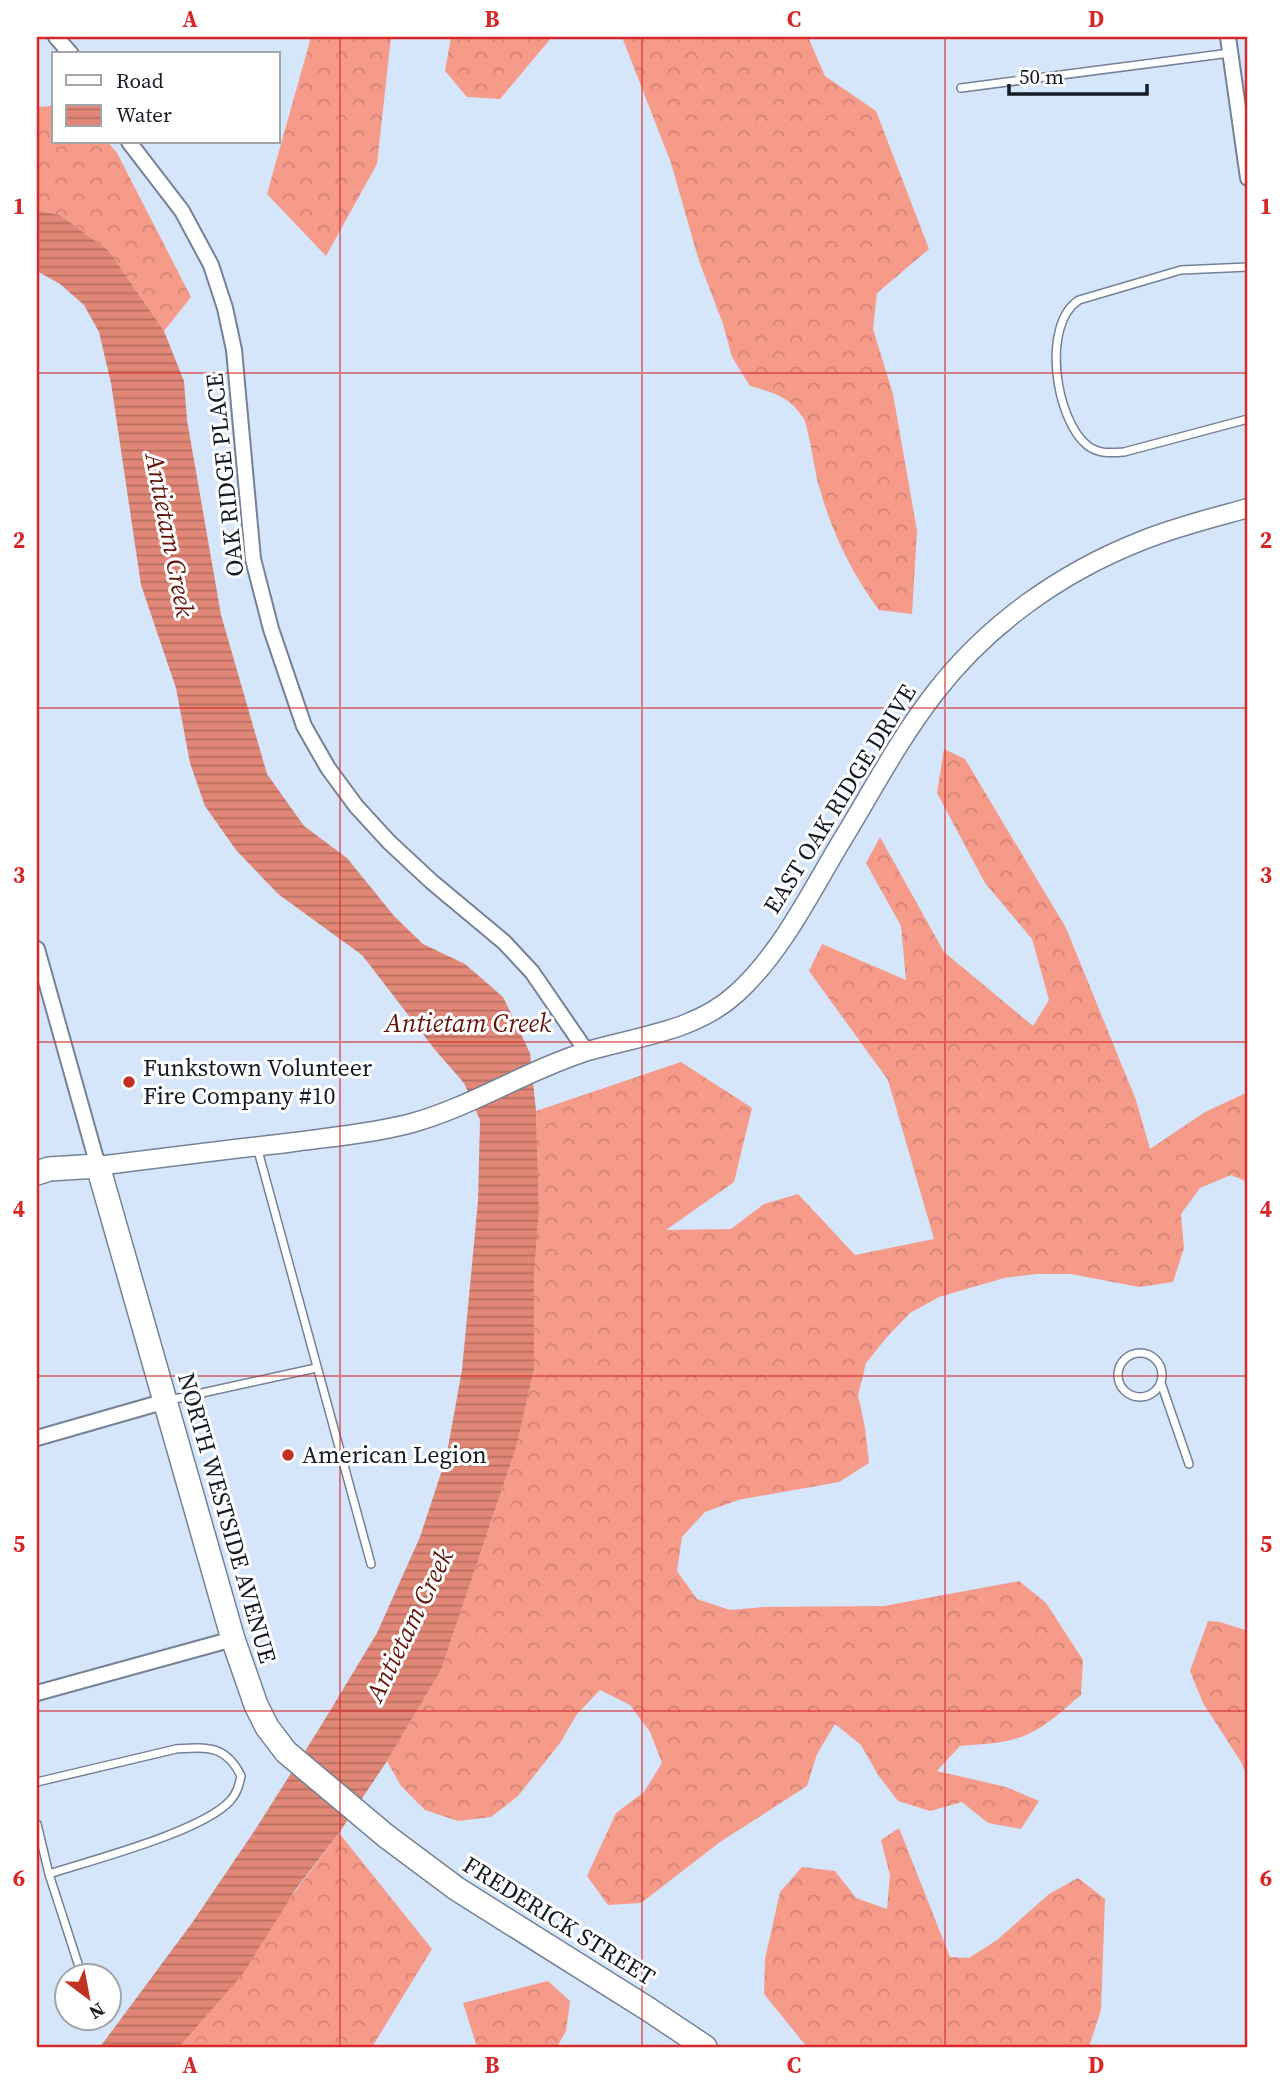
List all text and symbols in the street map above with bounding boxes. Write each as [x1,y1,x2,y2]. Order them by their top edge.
text: A [182,3,198,35]
text: B [485,3,500,35]
text: C [787,3,801,35]
text: D [1088,3,1104,35]
legend [52,52,280,144]
scale bar [1009,52,1147,96]
text: 50 m [1019,62,1064,91]
text: Road [116,66,164,95]
text: Water [116,100,172,129]
text: 1 [13,190,25,222]
text: 1 [1260,190,1272,222]
street label: OAK RIDGE PLACE [197,372,252,578]
water label: Antietam Creek [136,448,204,621]
text: 2 [13,524,25,556]
text: 2 [1260,524,1272,556]
street label: EAST OAK RIDGE DRIVE [755,678,924,920]
text: 3 [13,859,25,891]
text: 3 [1260,859,1272,891]
water label: Antietam Creek [383,1005,552,1041]
place label: Funkstown Volunteer Fire Company #10 [143,1051,372,1112]
marker: Funkstown Volunteer Fire Company #10 [121,1074,137,1090]
text: 4 [13,1193,25,1225]
text: 4 [1260,1193,1272,1225]
street label: NORTH WESTSIDE AVENUE [170,1369,285,1667]
place label: American Legion [302,1438,487,1471]
marker: American Legion [280,1447,296,1463]
text: 5 [13,1528,25,1560]
text: 5 [1260,1528,1272,1560]
water label: Antietam Creek [355,1542,462,1709]
street label: FREDERICK STREET [457,1848,662,1993]
text: 6 [13,1862,25,1894]
text: 6 [1260,1862,1272,1894]
north arrow [52,1962,122,2032]
text: N [84,1997,110,2026]
text: A [182,2049,198,2081]
text: B [485,2049,500,2081]
text: C [787,2049,801,2081]
text: D [1088,2049,1104,2081]

